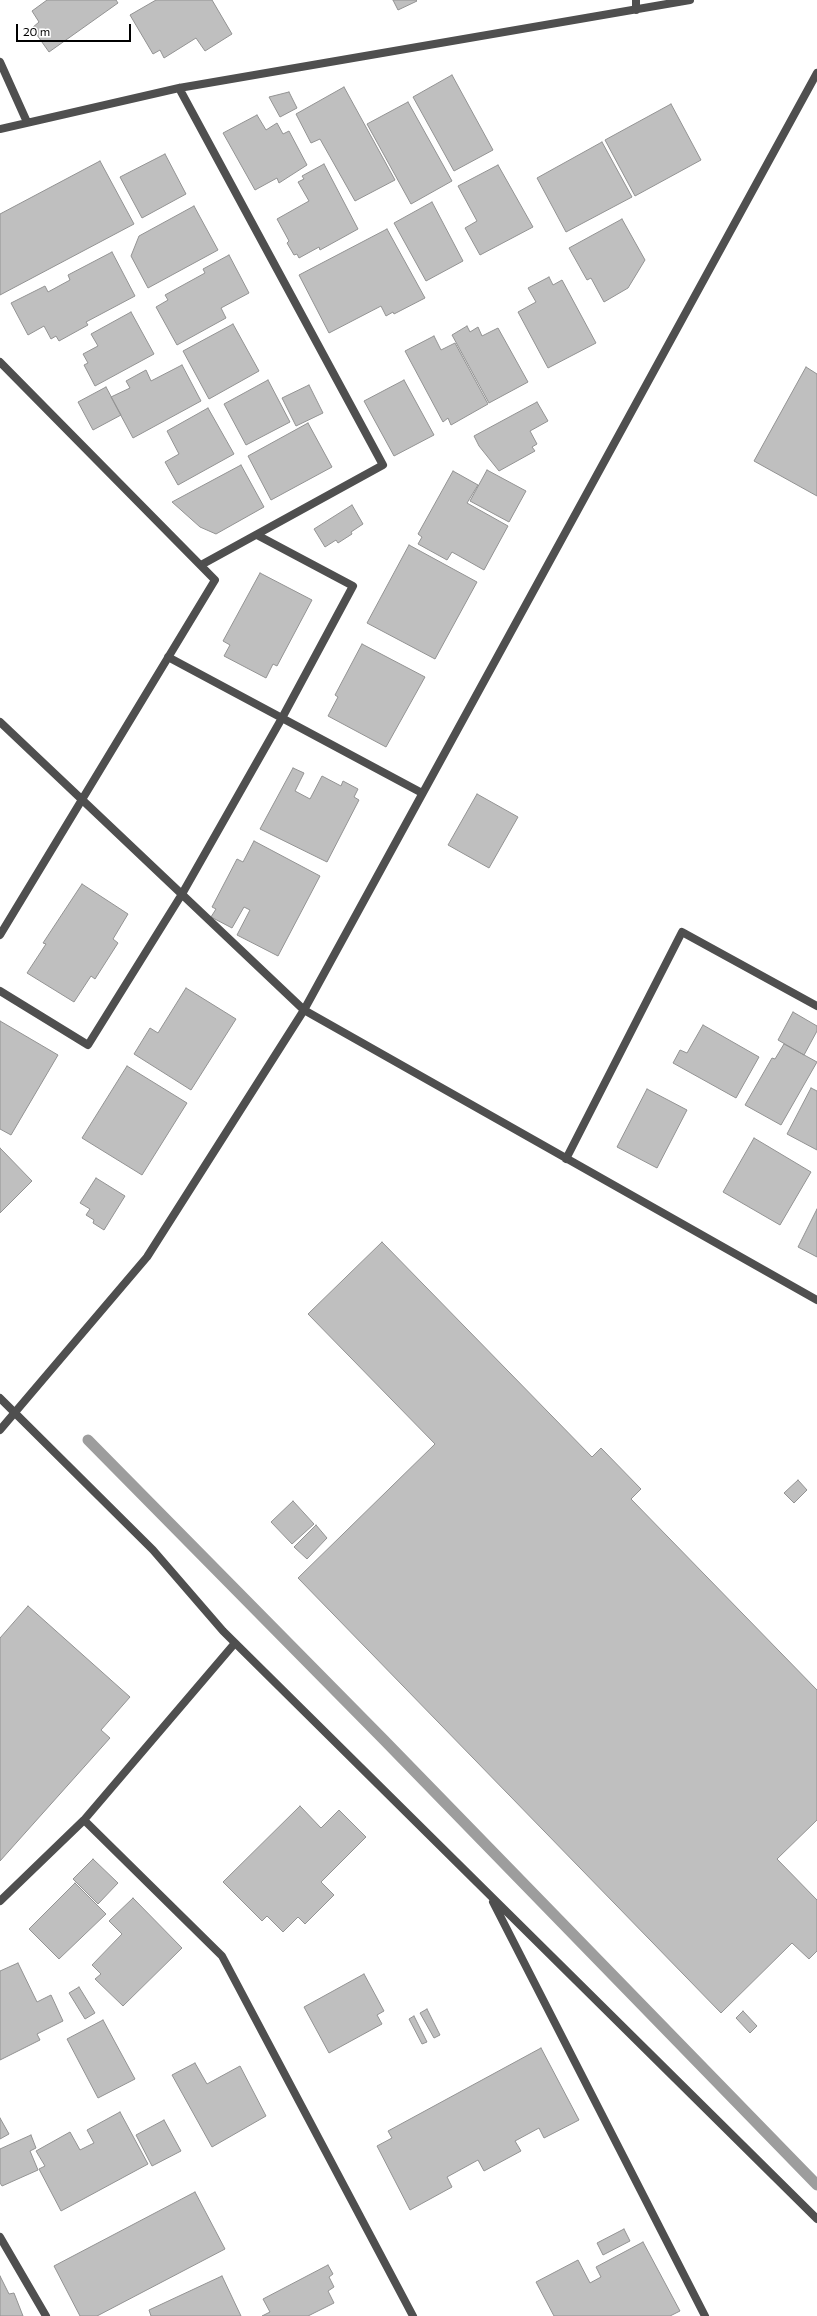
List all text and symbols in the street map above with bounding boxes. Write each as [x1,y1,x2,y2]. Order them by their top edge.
scale bar [18,16,133,42]
text: 20 m [23,24,50,38]

